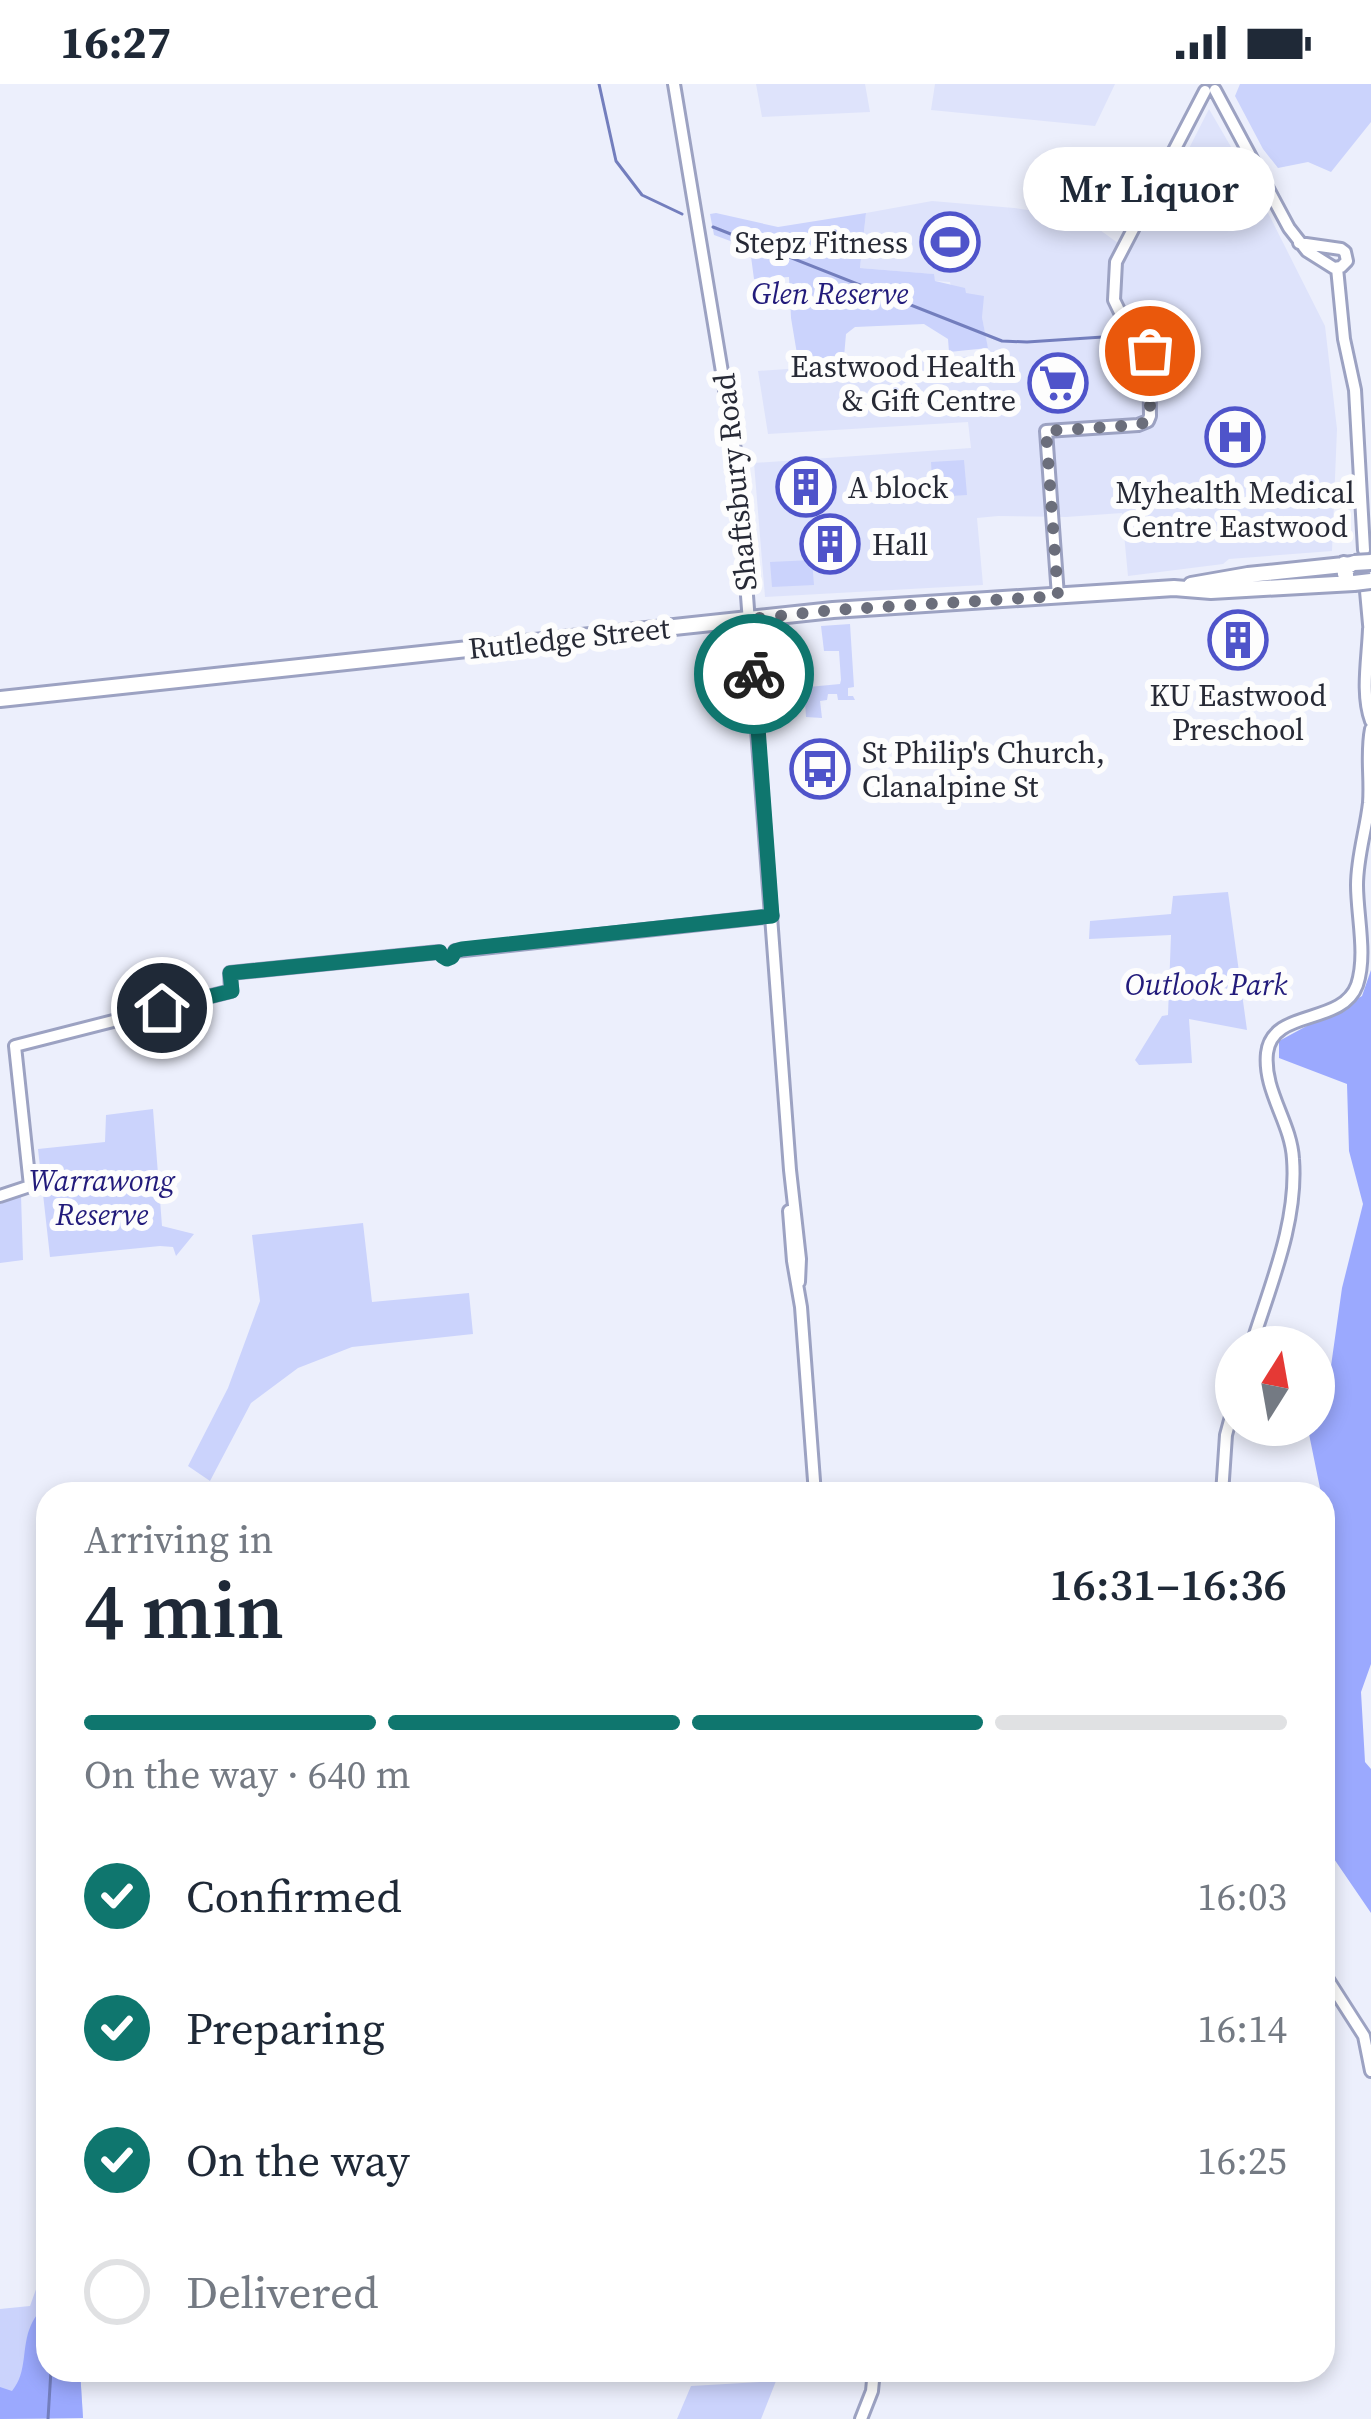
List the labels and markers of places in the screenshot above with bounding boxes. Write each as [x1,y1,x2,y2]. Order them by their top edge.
callout: Mr Liquor [1024,147,1276,231]
sports icon: Stepz Fitness [919,211,981,273]
place label: Stepz Fitness [735,222,908,263]
pin [1099,300,1201,402]
place label: Eastwood Health & Gift Centre [790,346,1016,421]
supermarket icon: Eastwood Health & Gift Centre [1027,352,1089,414]
hospital icon: Myhealth Medical Centre Eastwood [1204,406,1266,468]
building icon: A block [775,456,837,518]
place label: A block [848,467,949,508]
place label: Myhealth Medical Centre Eastwood [1115,472,1355,547]
building icon: Hall [799,513,861,575]
place label: Hall [872,524,928,565]
building icon: KU Eastwood Preschool [1207,609,1269,671]
place label: KU Eastwood Preschool [1149,675,1327,750]
place label: St Philip's Church, Clanalpine St [862,732,1105,807]
bus stop icon: St Philip's Church, Clanalpine St [789,738,851,800]
pin [111,957,213,1059]

